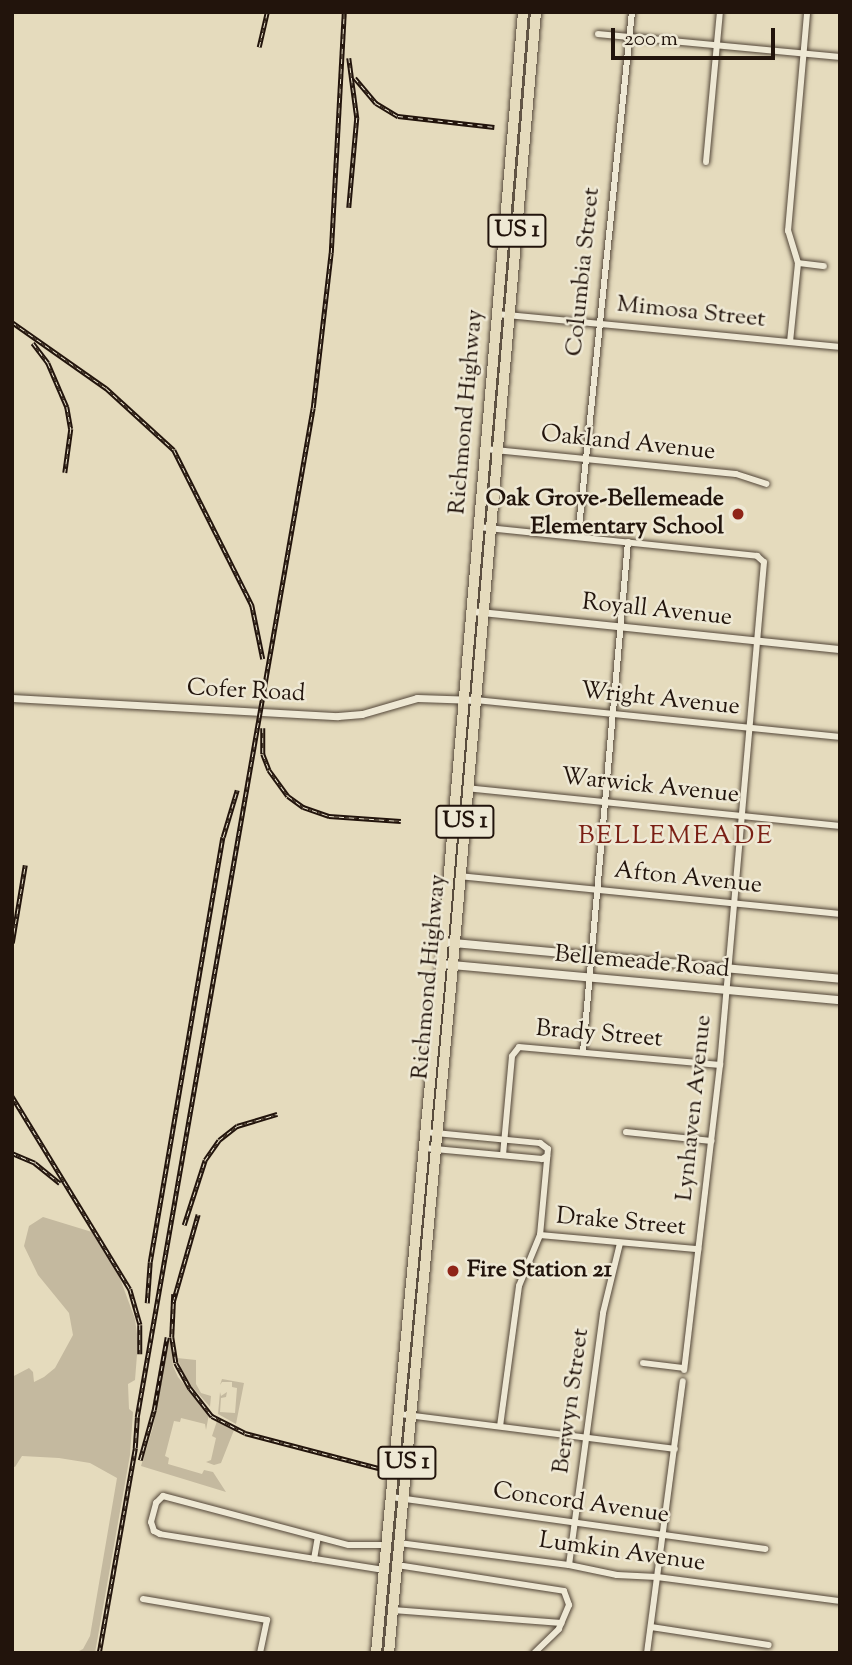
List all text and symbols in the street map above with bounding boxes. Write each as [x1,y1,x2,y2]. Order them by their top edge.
scale bar [614,14,778,58]
text: 200 m [624,25,678,55]
street label: Columbia Street [561,186,607,358]
road number: US 1 [487,212,547,250]
street label: Mimosa Street [615,291,767,335]
street label: Richmond Highway [444,308,490,516]
street label: Oakland Avenue [539,421,717,467]
place label: Oak Grove-Bellemeade Elementary School [485,486,724,542]
marker: Oak Grove-Bellemeade Elementary School [730,506,746,522]
street label: Royall Avenue [581,589,733,633]
street label: Cofer Road [186,675,306,709]
street label: Wright Avenue [579,677,741,723]
street label: Warwick Avenue [560,763,740,811]
road number: US 1 [435,802,495,842]
district label: BELLEMEADE [579,821,773,853]
street label: Afton Avenue [613,857,763,901]
street label: Richmond Highway [407,873,453,1081]
street label: Bellemeade Road [553,941,731,985]
street label: Lynhaven Avenue [671,1013,719,1203]
street label: Brady Street [534,1015,664,1055]
street label: Drake Street [555,1203,687,1243]
place label: Fire Station 21 [467,1257,612,1285]
marker: Fire Station 21 [445,1263,461,1279]
street label: Berwyn Street [548,1326,596,1476]
road number: US 1 [377,1444,437,1482]
street label: Concord Avenue [491,1477,671,1531]
street label: Lumkin Avenue [537,1527,707,1579]

